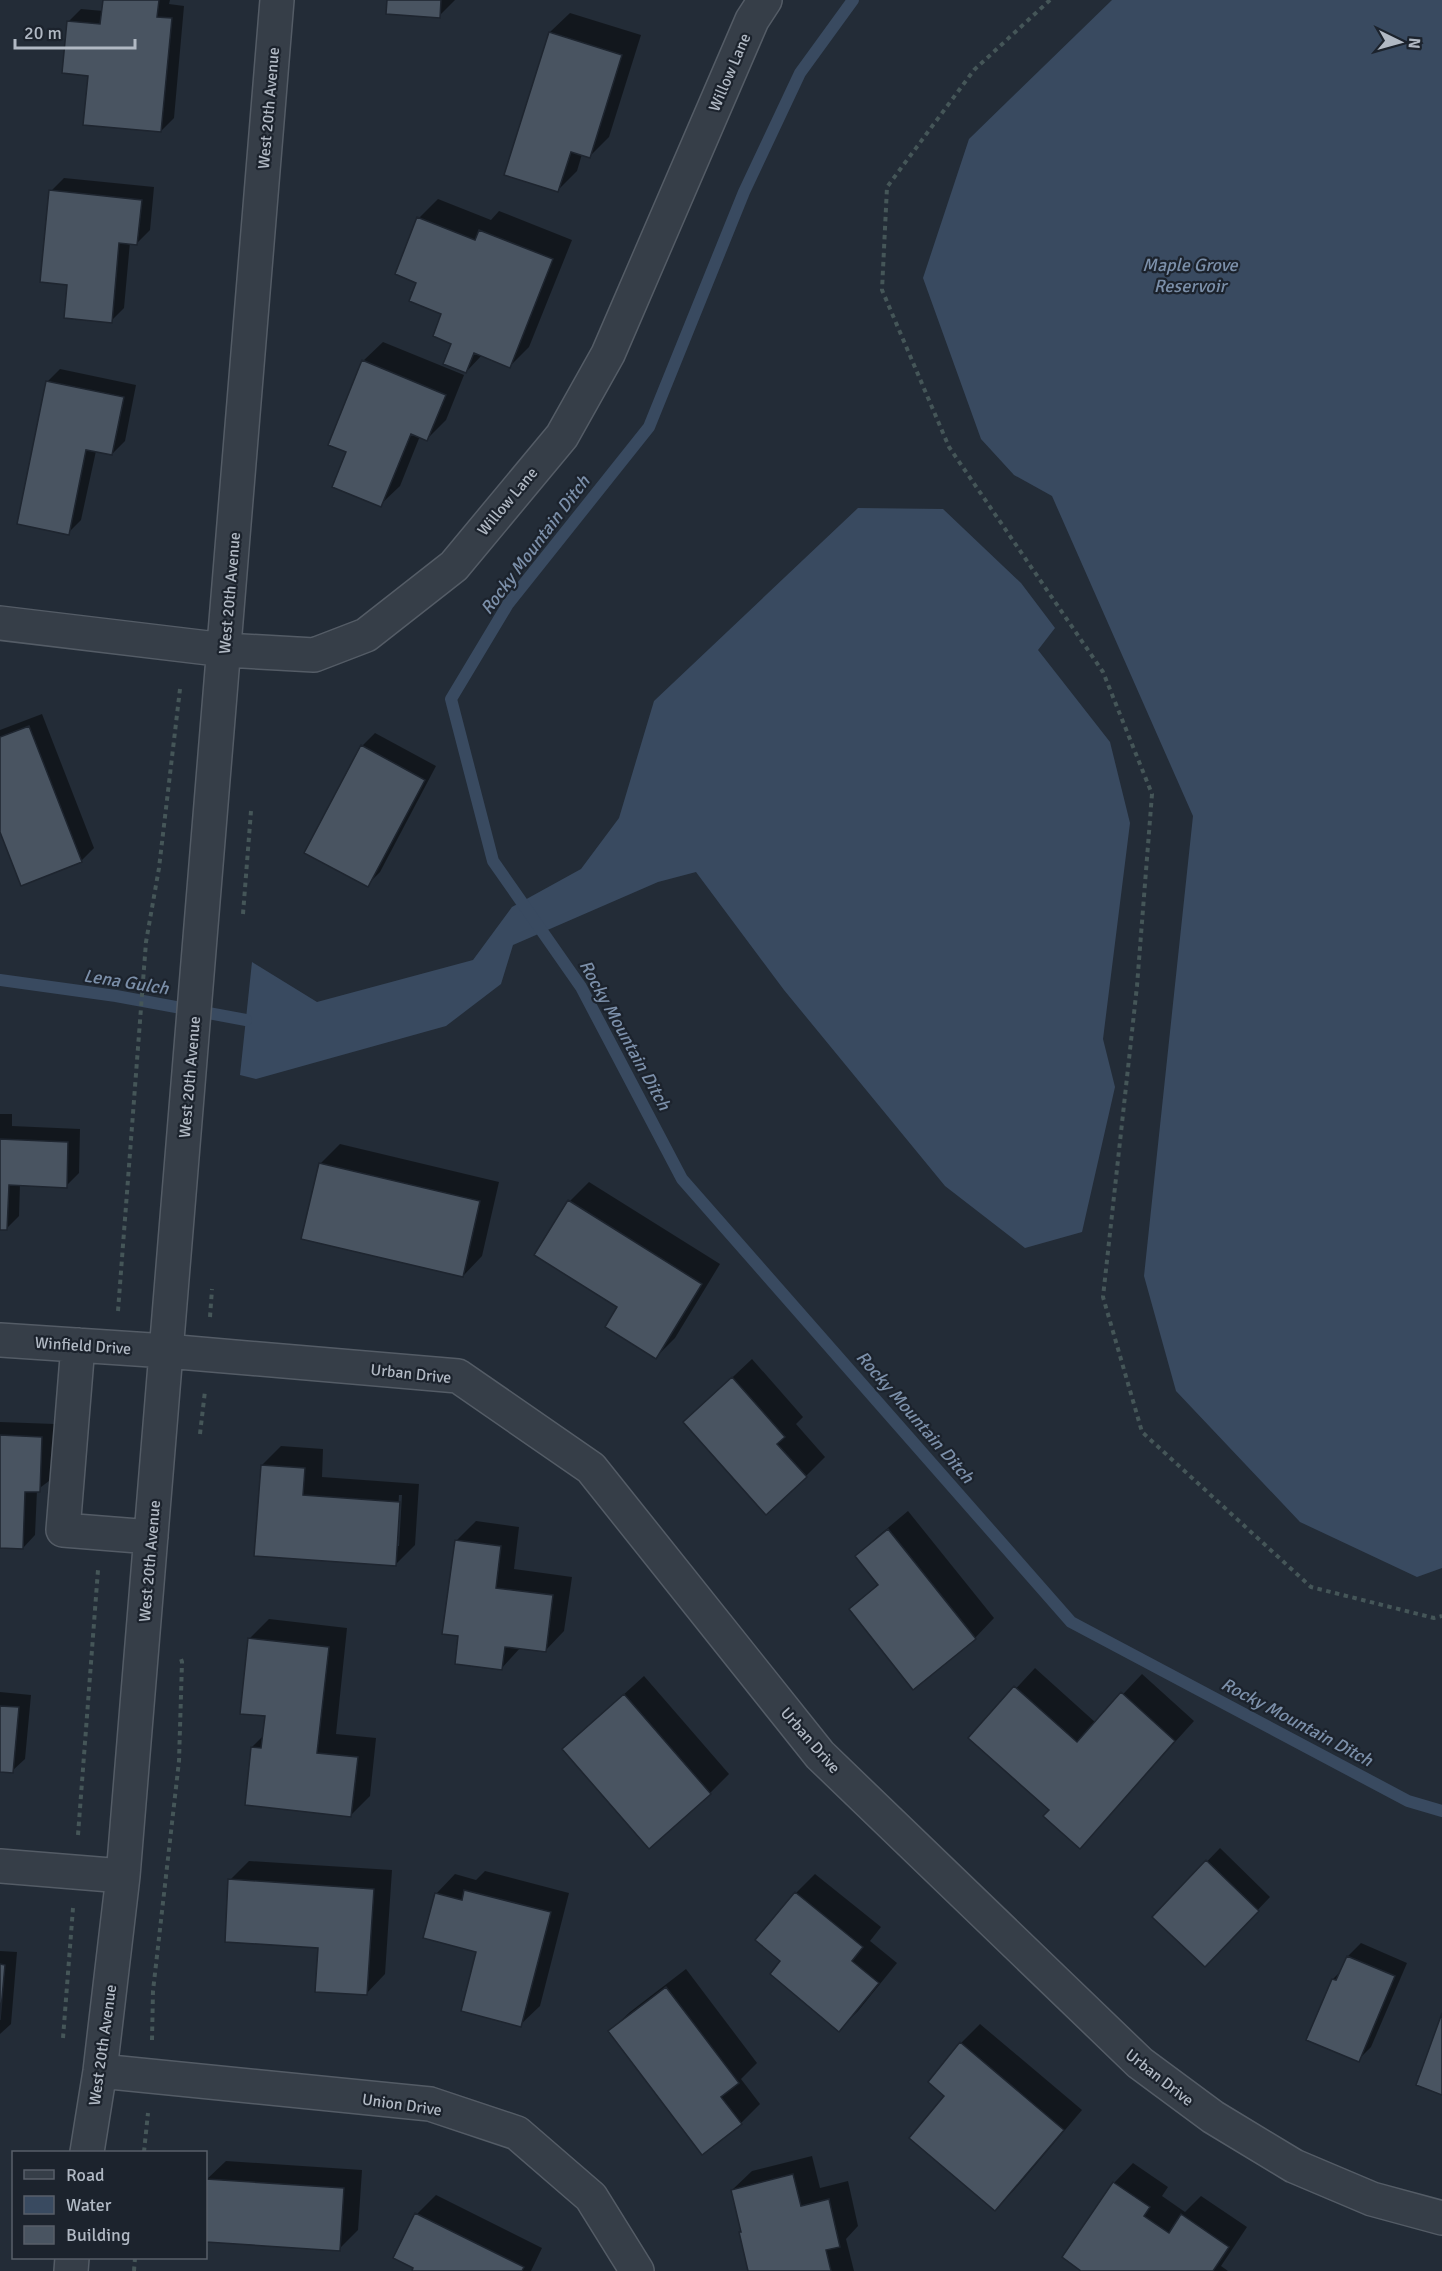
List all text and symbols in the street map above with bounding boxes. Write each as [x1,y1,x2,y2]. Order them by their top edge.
scale bar [15,12,135,50]
north arrow [1370,12,1430,72]
text: 20 m [24,22,62,44]
street label: Willow Lane [704,30,755,115]
text: N [1403,37,1424,50]
street label: West 20th Avenue [254,46,284,170]
water label: Maple Grove Reservoir [1142,254,1239,297]
street label: Willow Lane [473,463,542,540]
water label: Rocky Mountain Ditch [476,470,595,619]
street label: West 20th Avenue [215,531,245,655]
water label: Rocky Mountain Ditch [575,956,676,1115]
water label: Lena Gulch [82,964,171,1000]
street label: West 20th Avenue [175,1015,205,1139]
street label: Winfield Drive [34,1333,132,1359]
water label: Rocky Mountain Ditch [851,1346,979,1489]
street label: Urban Drive [369,1360,452,1388]
street label: West 20th Avenue [135,1499,165,1623]
water label: Rocky Mountain Ditch [1218,1673,1378,1772]
street label: Urban Drive [776,1703,844,1778]
street label: West 20th Avenue [85,1983,121,2107]
street label: Urban Drive [1121,2045,1198,2111]
street label: Union Drive [361,2090,443,2120]
legend [12,2151,207,2259]
text: Road [66,2164,105,2186]
text: Water [66,2194,112,2216]
text: Building [66,2224,130,2246]

